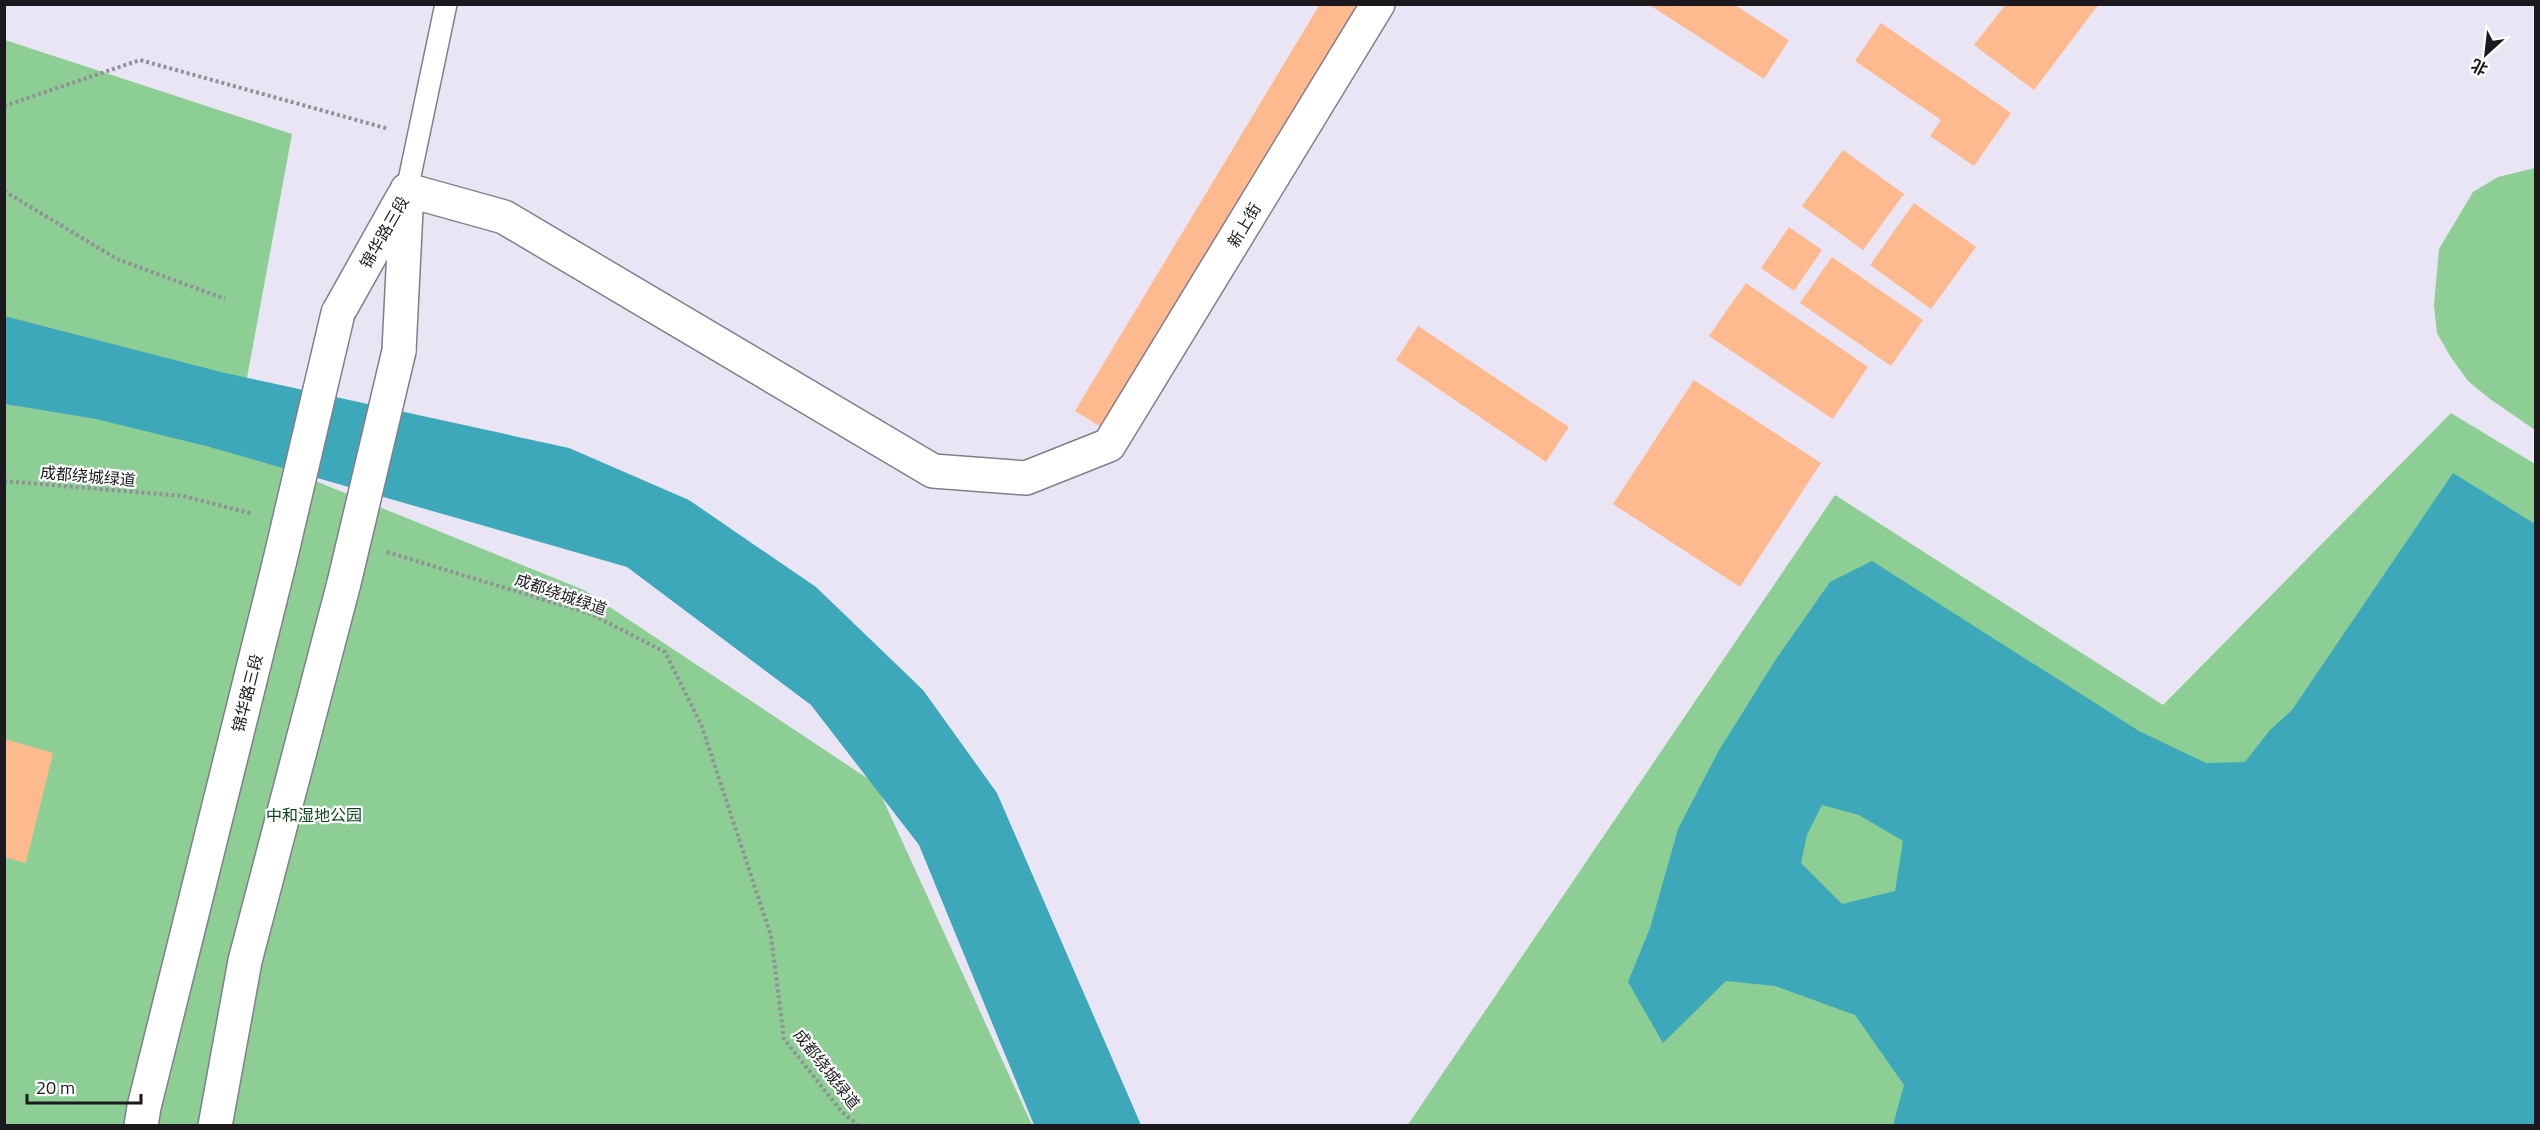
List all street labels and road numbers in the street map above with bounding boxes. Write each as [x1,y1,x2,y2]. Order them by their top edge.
street label: 锦华路三段 [354,191,414,273]
street label: 新上街 [1221,198,1267,252]
street label: 成都绕城绿道 [39,460,137,492]
street label: 成都绕城绿道 [512,567,610,621]
street label: 锦华路三段 [226,651,268,735]
street label: 成都绕城绿道 [788,1024,866,1114]

